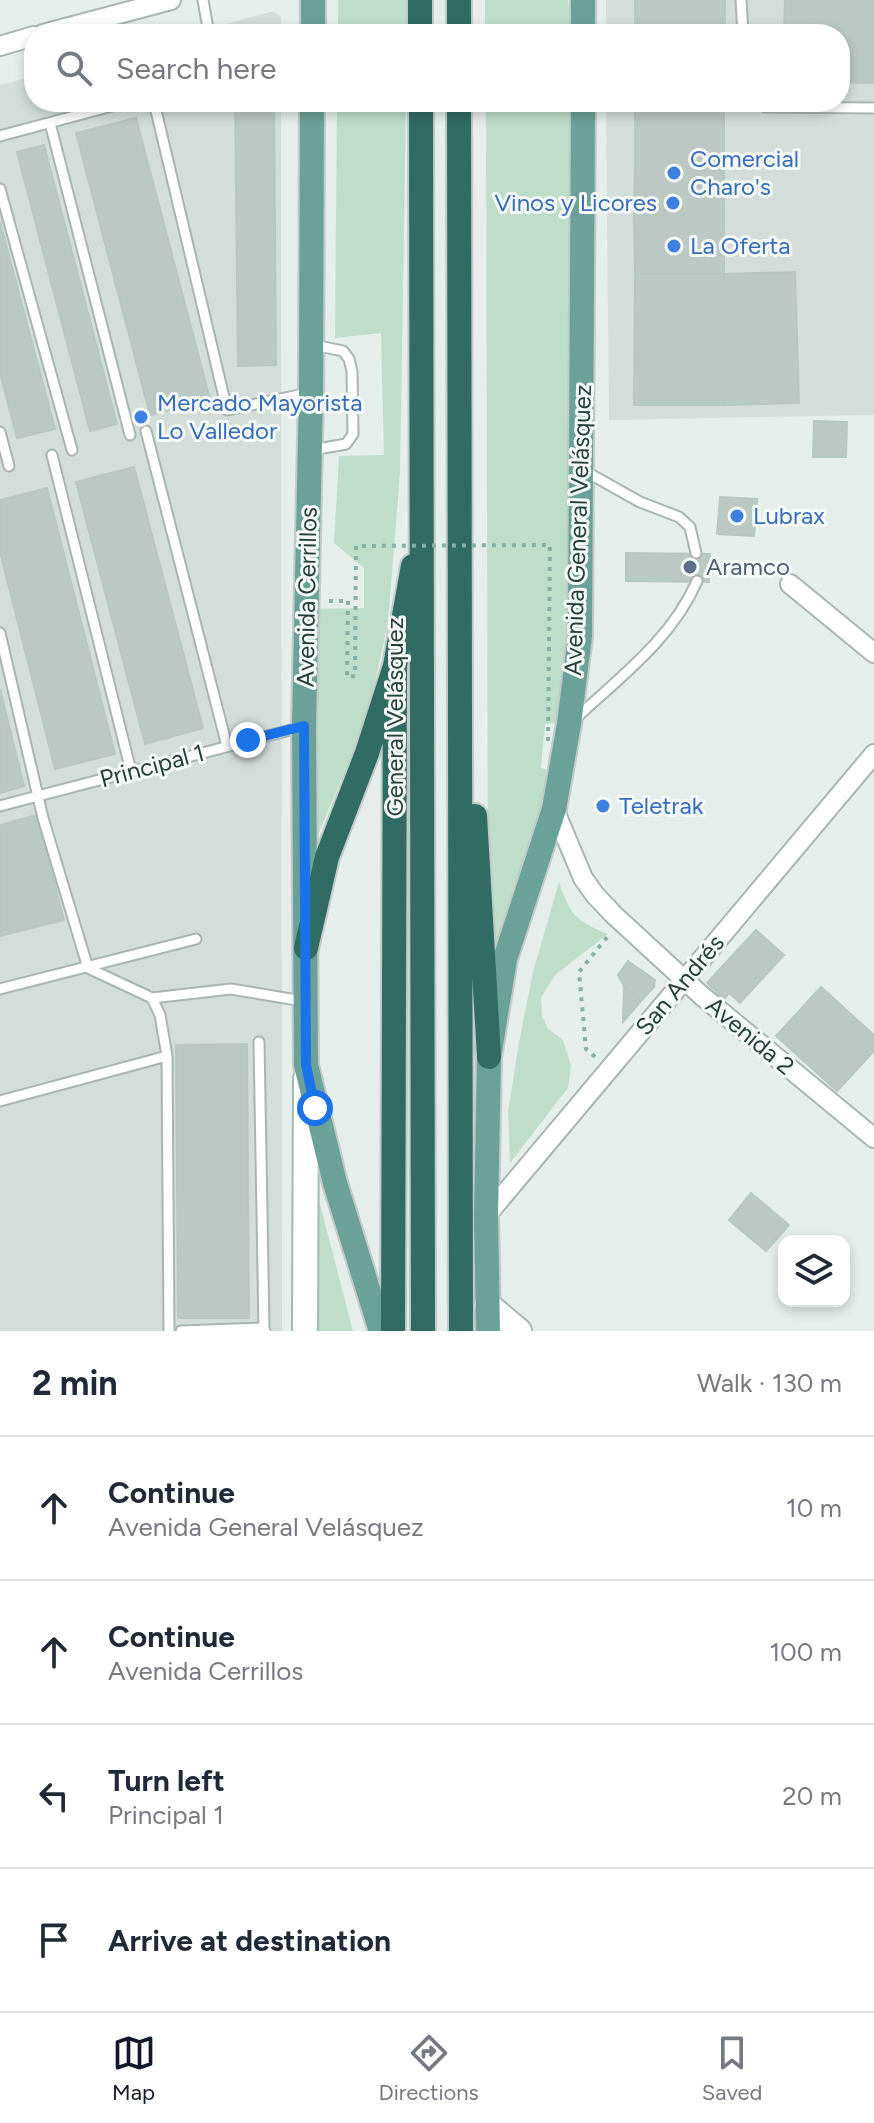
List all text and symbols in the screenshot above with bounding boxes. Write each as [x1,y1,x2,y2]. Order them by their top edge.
search box [24,24,850,112]
icon: search [52,46,96,90]
text: Search here [116,50,276,87]
place label: Comercial Charo's [690,144,799,201]
marker: Comercial Charo's [665,164,683,182]
place label: Vinos y Licores [494,188,657,217]
marker: Vinos y Licores [664,194,682,212]
place label: La Oferta [690,231,791,260]
marker: La Oferta [665,237,683,255]
street label: Avenida General Velásquez [558,384,597,676]
place label: Mercado Mayorista Lo Valledor [157,388,362,445]
marker: Mercado Mayorista Lo Valledor [132,408,150,426]
place label: Lubrax [753,501,825,530]
street label: Avenida Cerrillos [290,507,323,687]
marker: Lubrax [728,507,746,525]
place label: Aramco [706,552,790,581]
marker: Aramco [681,558,699,576]
street label: General Velásquez [380,617,409,817]
route end [230,722,266,758]
street label: Principal 1 [96,738,207,793]
place label: Teletrak [619,791,704,820]
marker: Teletrak [594,797,612,815]
street label: San Andrés [629,928,730,1041]
street label: Avenida 2 [700,990,800,1081]
route start [297,1090,333,1126]
map controls [778,1235,850,1307]
button: layers [778,1235,850,1307]
text: 2 min [32,1363,118,1404]
text: Walk · 130 m [697,1367,842,1399]
text: Continue [108,1474,235,1511]
icon: ahead [32,1486,76,1530]
text: 10 m [786,1492,842,1524]
text: Avenida General Velásquez [108,1511,424,1543]
text: Continue [108,1618,235,1655]
icon: ahead [32,1630,76,1674]
text: 100 m [769,1636,842,1668]
text: Avenida Cerrillos [108,1655,303,1687]
text: Turn left [108,1762,225,1799]
icon: left [32,1774,76,1818]
text: 20 m [782,1780,842,1812]
text: Principal 1 [108,1799,224,1831]
icon: arrive [32,1918,76,1962]
text: Arrive at destination [108,1922,391,1959]
tab: Map [112,2031,156,2106]
tab: Directions [379,2031,479,2106]
tab: Saved [702,2031,762,2106]

